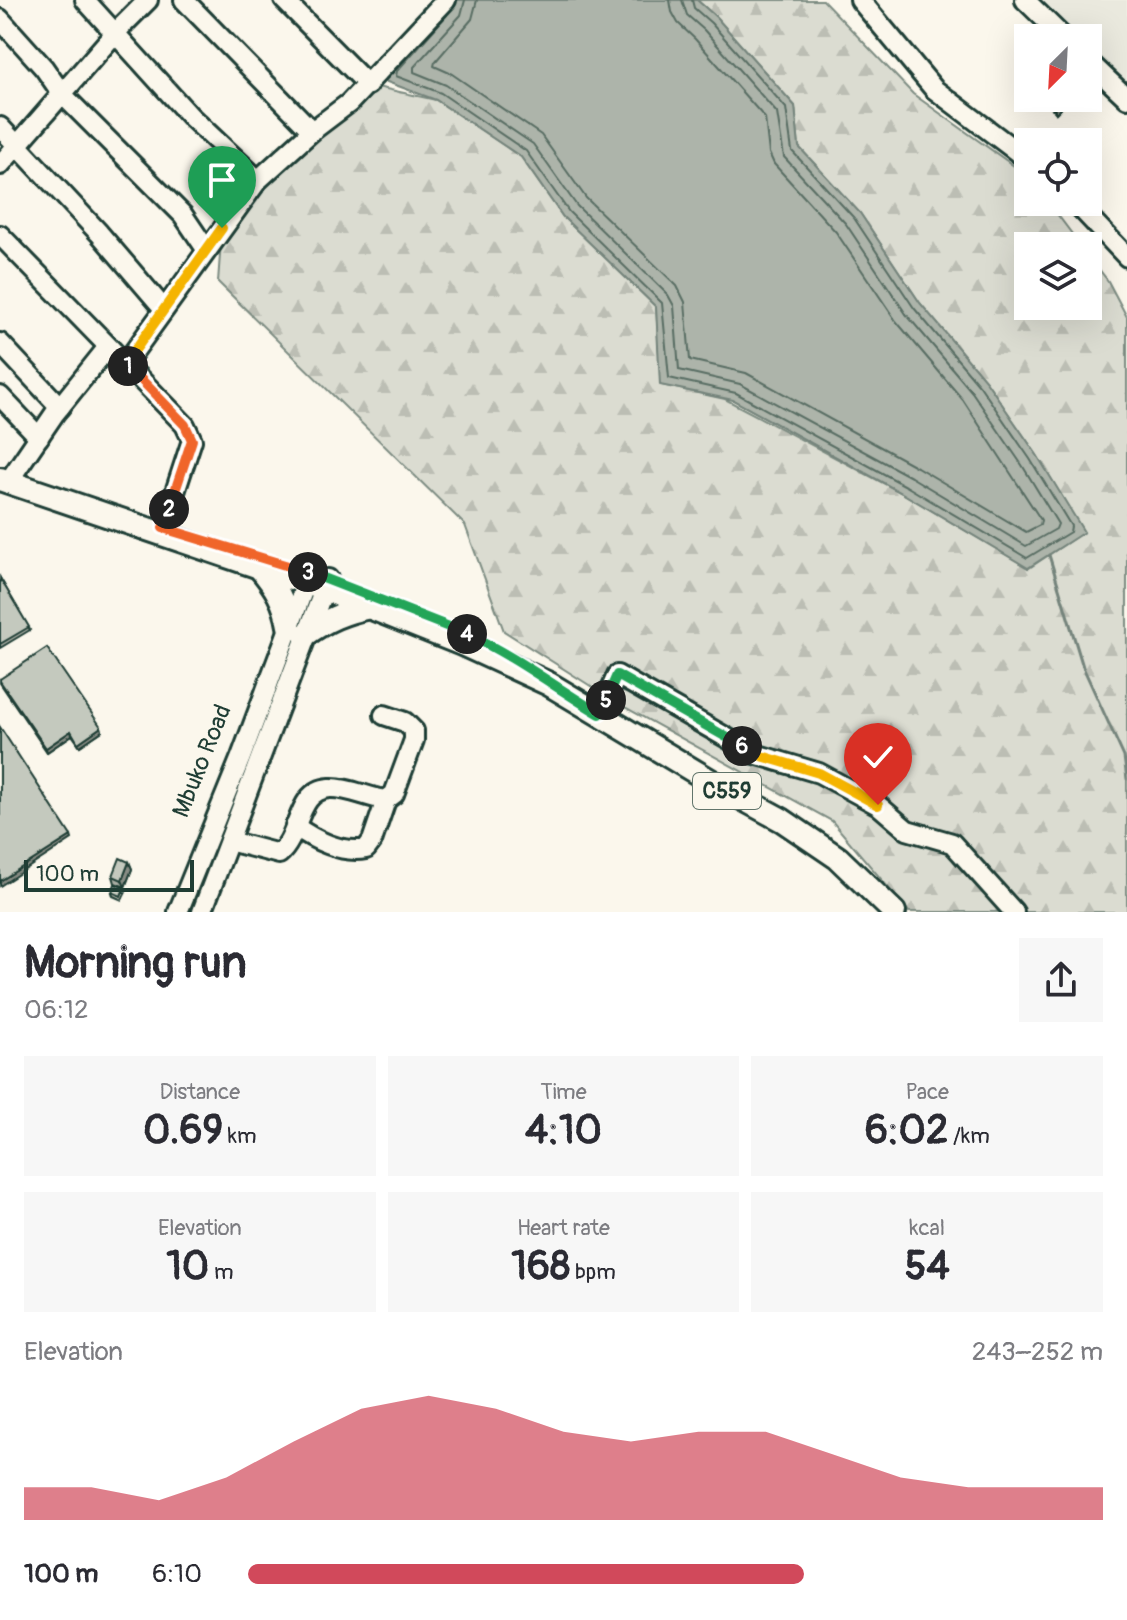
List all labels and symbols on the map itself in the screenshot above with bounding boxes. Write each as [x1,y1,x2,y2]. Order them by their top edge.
north arrow [1014,24,1102,112]
pin [188,146,256,228]
pin: 1 [108,346,148,386]
pin: 2 [149,489,189,529]
pin: 3 [288,552,328,592]
pin: 4 [447,614,487,654]
pin: 5 [586,680,626,720]
street label: Mbuko Road [166,700,238,822]
pin [844,723,912,805]
pin: 6 [722,726,762,766]
road number: C559 [693,773,761,809]
scale bar [24,856,194,892]

